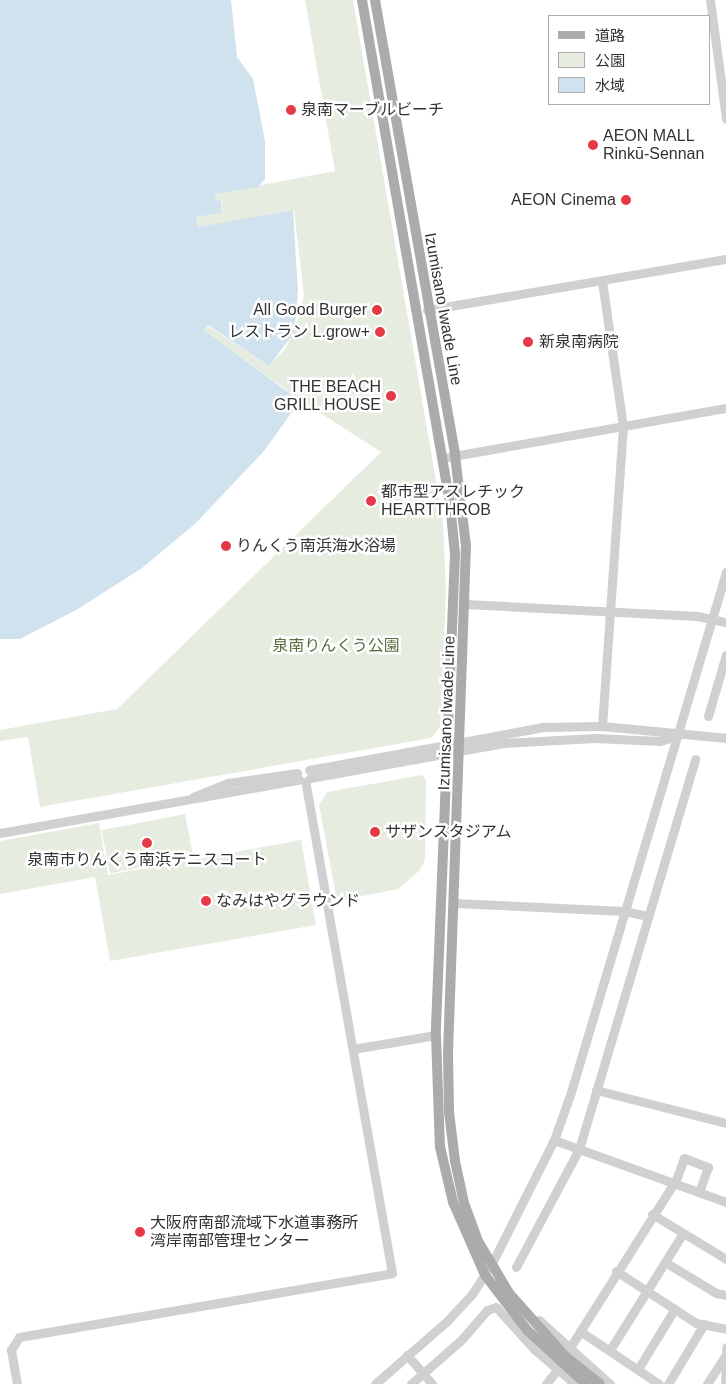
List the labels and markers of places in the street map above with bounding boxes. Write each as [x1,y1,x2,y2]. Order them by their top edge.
place label: 泉南マーブルビーチ [301,100,445,120]
marker: 泉南マーブルビーチ [285,104,297,116]
place label: AEON MALL Rinkū-Sennan [603,126,704,164]
marker: AEON MALL Rinkū-Sennan [587,139,599,151]
place label: AEON Cinema [511,190,616,210]
marker: AEON Cinema [620,194,632,206]
place label: All Good Burger [253,300,367,320]
marker: All Good Burger [371,304,383,316]
place label: レストラン L.grow+ [228,322,370,342]
marker: レストラン L.grow+ [374,326,386,338]
place label: 新泉南病院 [539,332,619,352]
marker: 新泉南病院 [521,335,535,349]
place label: THE BEACH GRILL HOUSE [273,377,381,415]
marker: THE BEACH GRILL HOUSE [385,390,397,402]
place label: 都市型アスレチック HEARTTHROB [381,482,525,520]
marker: 都市型アスレチック HEARTTHROB [365,495,377,507]
place label: りんくう南浜海水浴場 [236,536,396,556]
marker: りんくう南浜海水浴場 [220,540,232,552]
place label: サザンスタジアム [385,822,513,842]
marker: サザンスタジアム [369,826,381,838]
marker: 泉南市りんくう南浜テニスコート [141,837,153,849]
place label: 泉南市りんくう南浜テニスコート [27,850,267,870]
place label: なみはやグラウンド [216,891,360,911]
marker: なみはやグラウンド [200,895,212,907]
place label: 大阪府南部流域下水道事務所 湾岸南部管理センター [150,1213,358,1251]
marker: 大阪府南部流域下水道事務所 湾岸南部管理センター [134,1226,146,1238]

